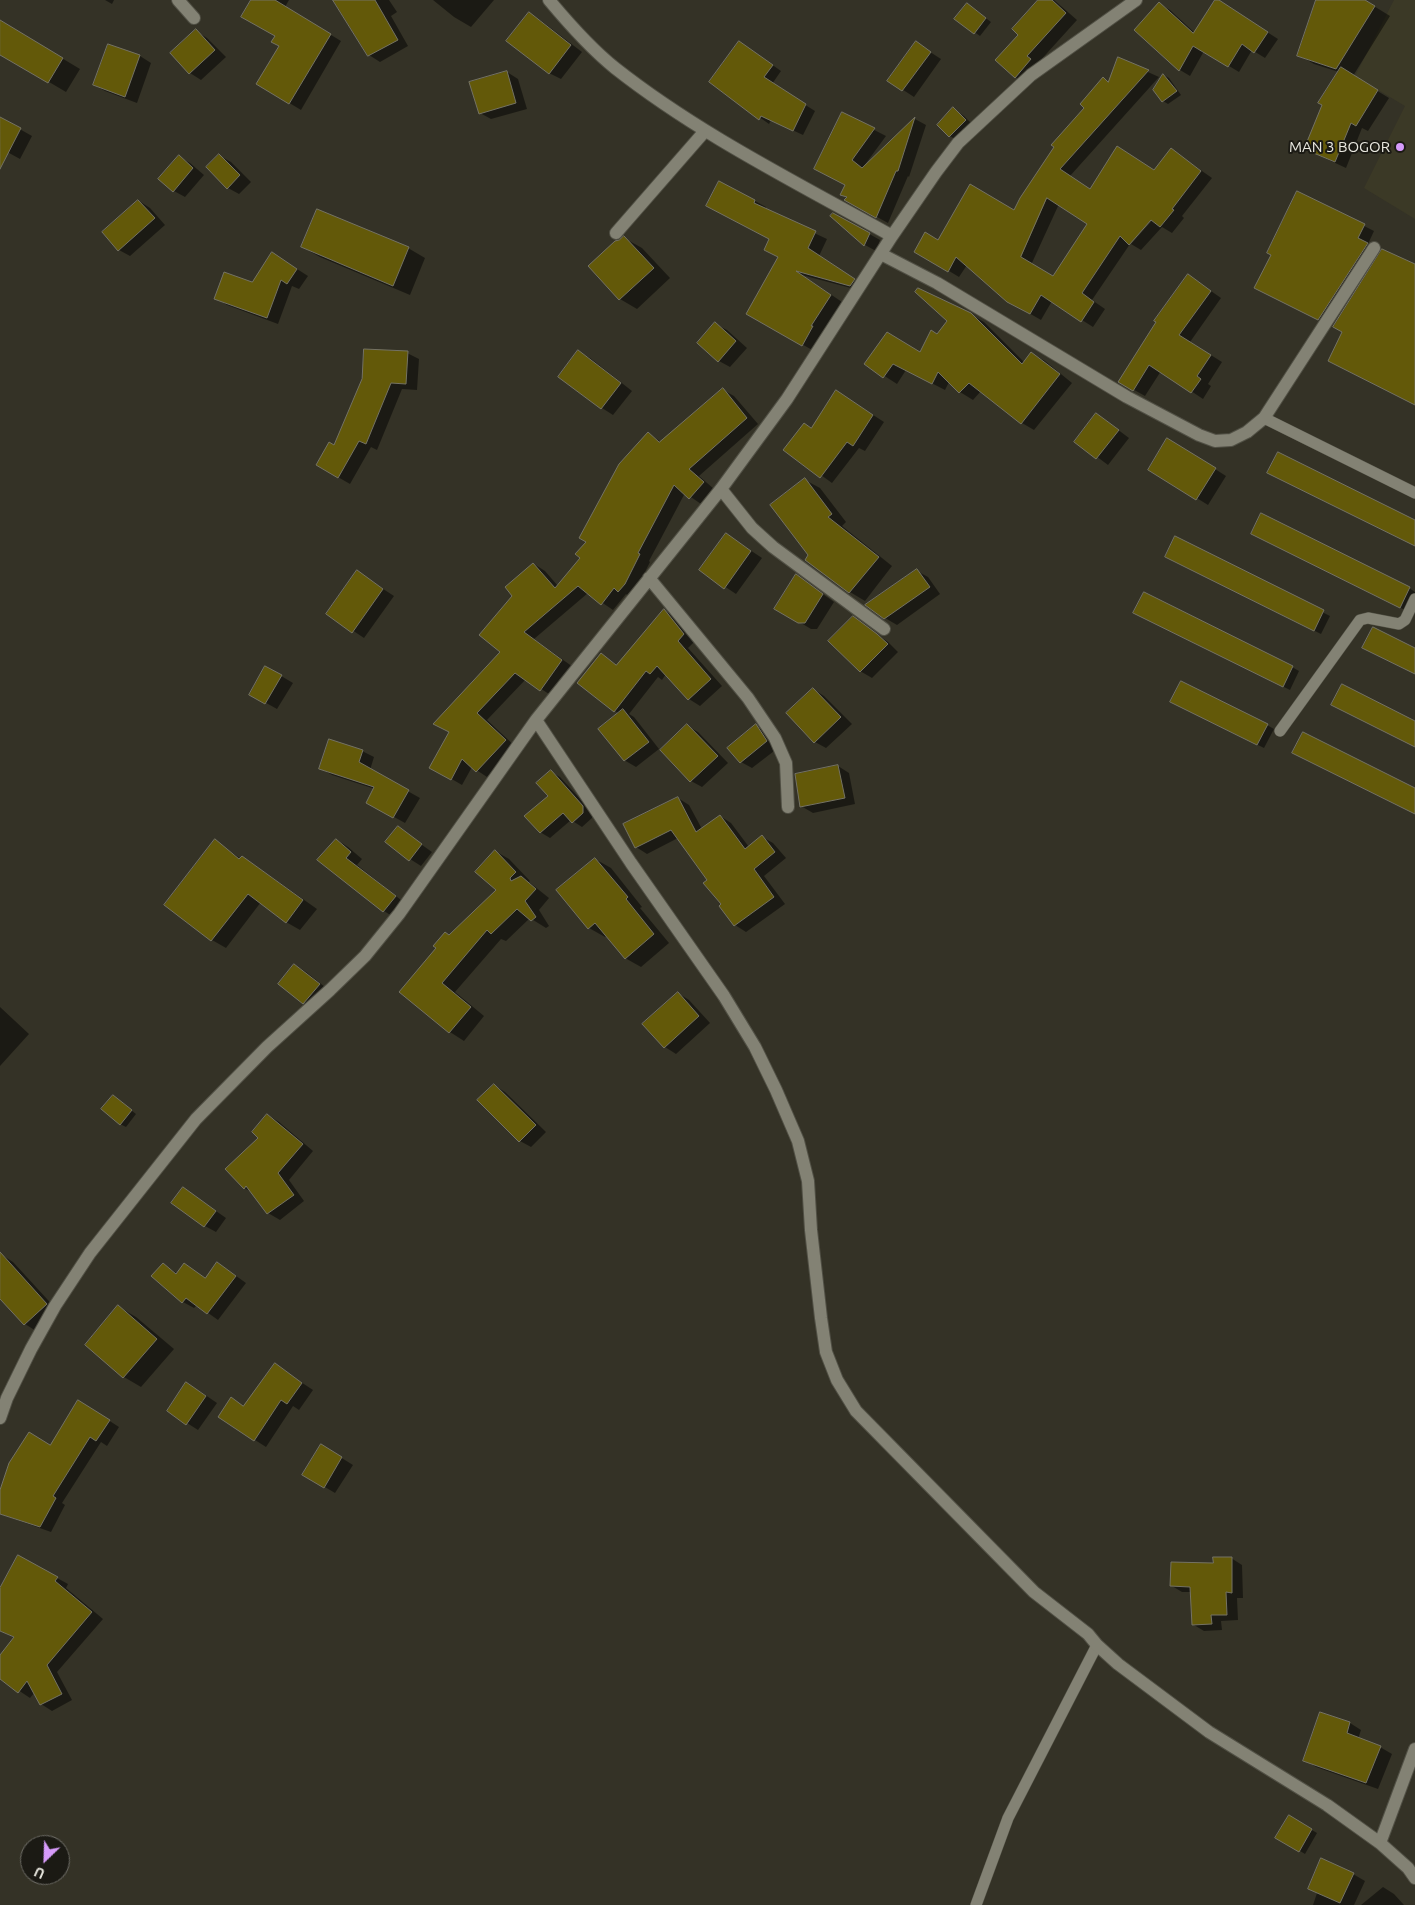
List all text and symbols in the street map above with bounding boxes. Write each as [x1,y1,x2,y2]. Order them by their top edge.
place label: MAN 3 BOGOR [1289,138,1390,156]
marker: MAN 3 BOGOR [1394,141,1406,153]
north arrow [20,1835,70,1885]
text: U [32,1863,47,1882]

